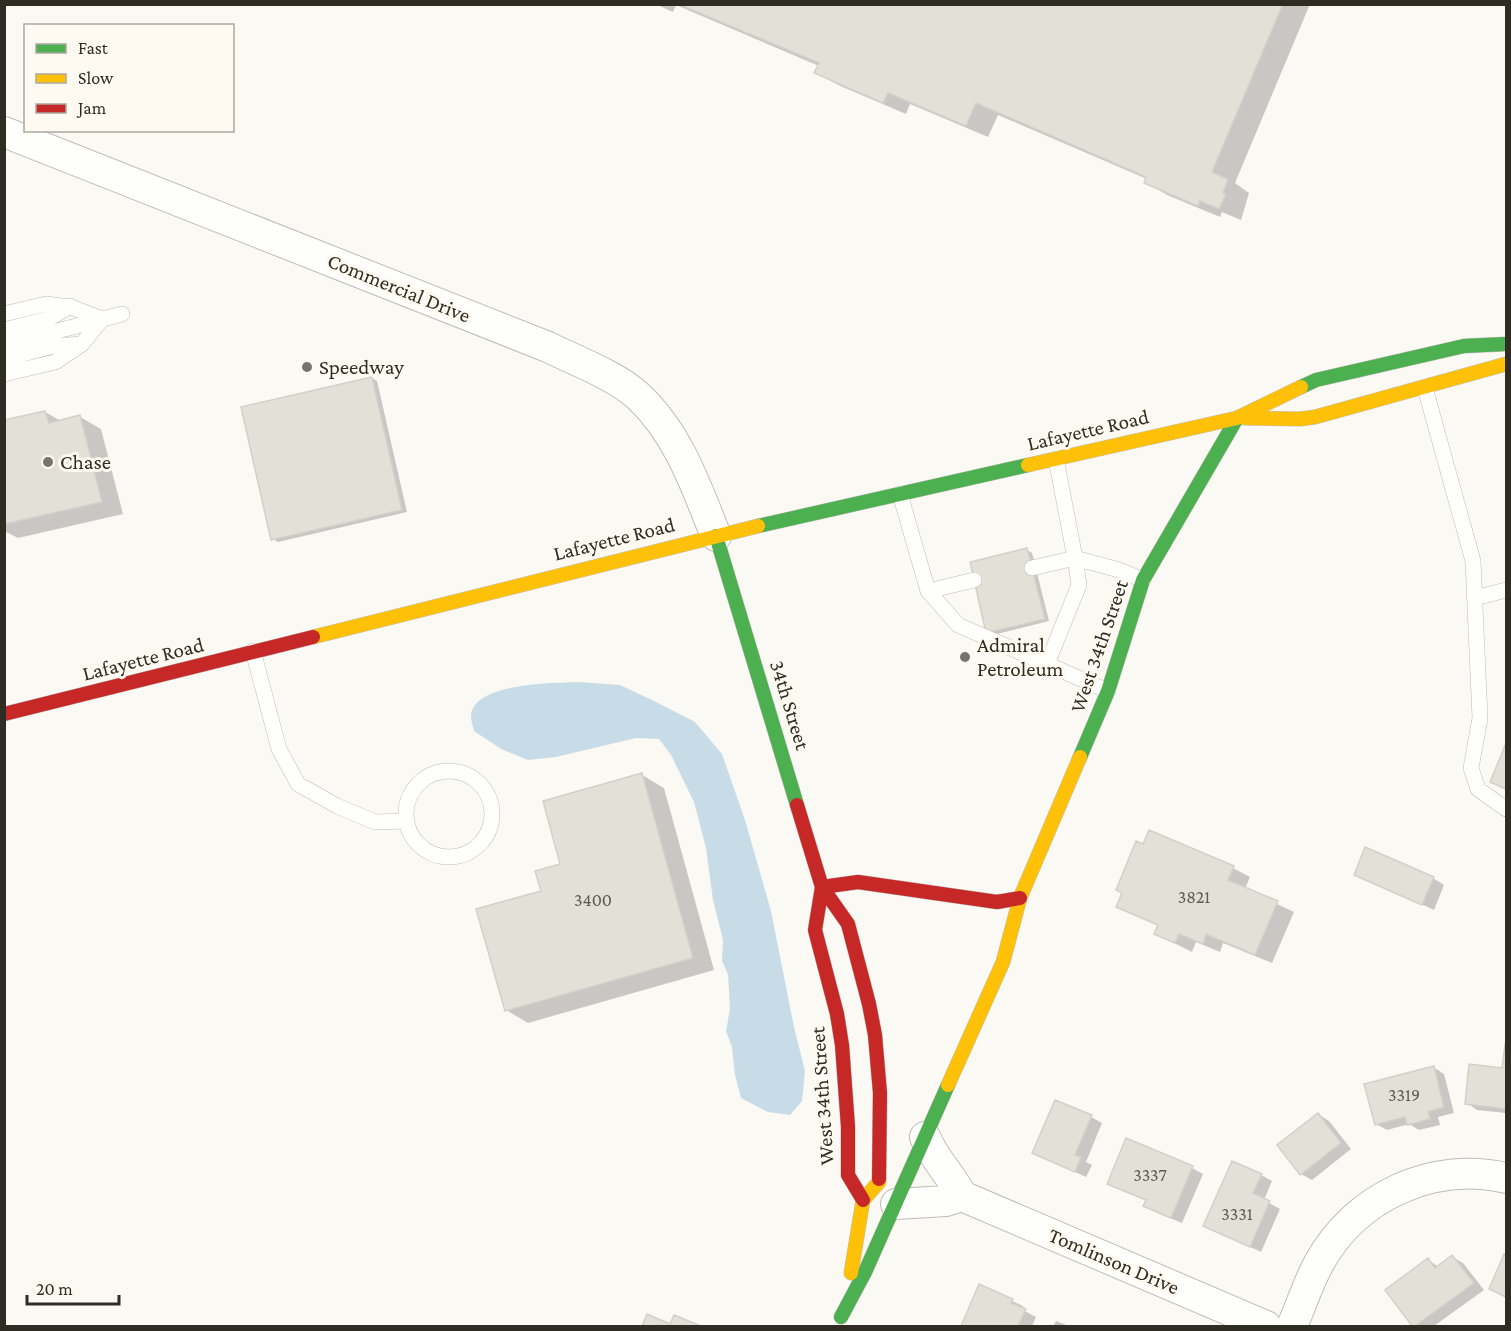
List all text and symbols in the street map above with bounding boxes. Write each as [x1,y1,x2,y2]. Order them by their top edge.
legend [24,24,234,132]
text: Fast [78,38,109,58]
text: Slow [78,68,114,88]
text: Jam [76,98,107,118]
street label: Commercial Drive [324,248,474,328]
place label: Speedway [319,355,404,379]
marker: Speedway [300,360,314,374]
street label: Lafayette Road [1025,404,1151,456]
place label: Chase [60,450,111,474]
marker: Chase [41,455,55,469]
street label: Lafayette Road [551,512,677,566]
street label: West 34th Street [1065,575,1133,716]
street label: Lafayette Road [80,632,206,686]
place label: Admiral Petroleum [977,633,1064,681]
marker: Admiral Petroleum [958,650,972,664]
street label: 34th Street [765,657,815,754]
house number: 3821 [1178,887,1210,907]
house number: 3400 [574,890,612,910]
street label: West 34th Street [805,1025,839,1166]
house number: 3319 [1388,1085,1420,1105]
house number: 3337 [1133,1165,1167,1185]
house number: 3331 [1221,1204,1253,1224]
street label: Tomlinson Drive [1045,1223,1183,1299]
scale bar [27,1268,118,1306]
text: 20 m [36,1279,73,1299]

